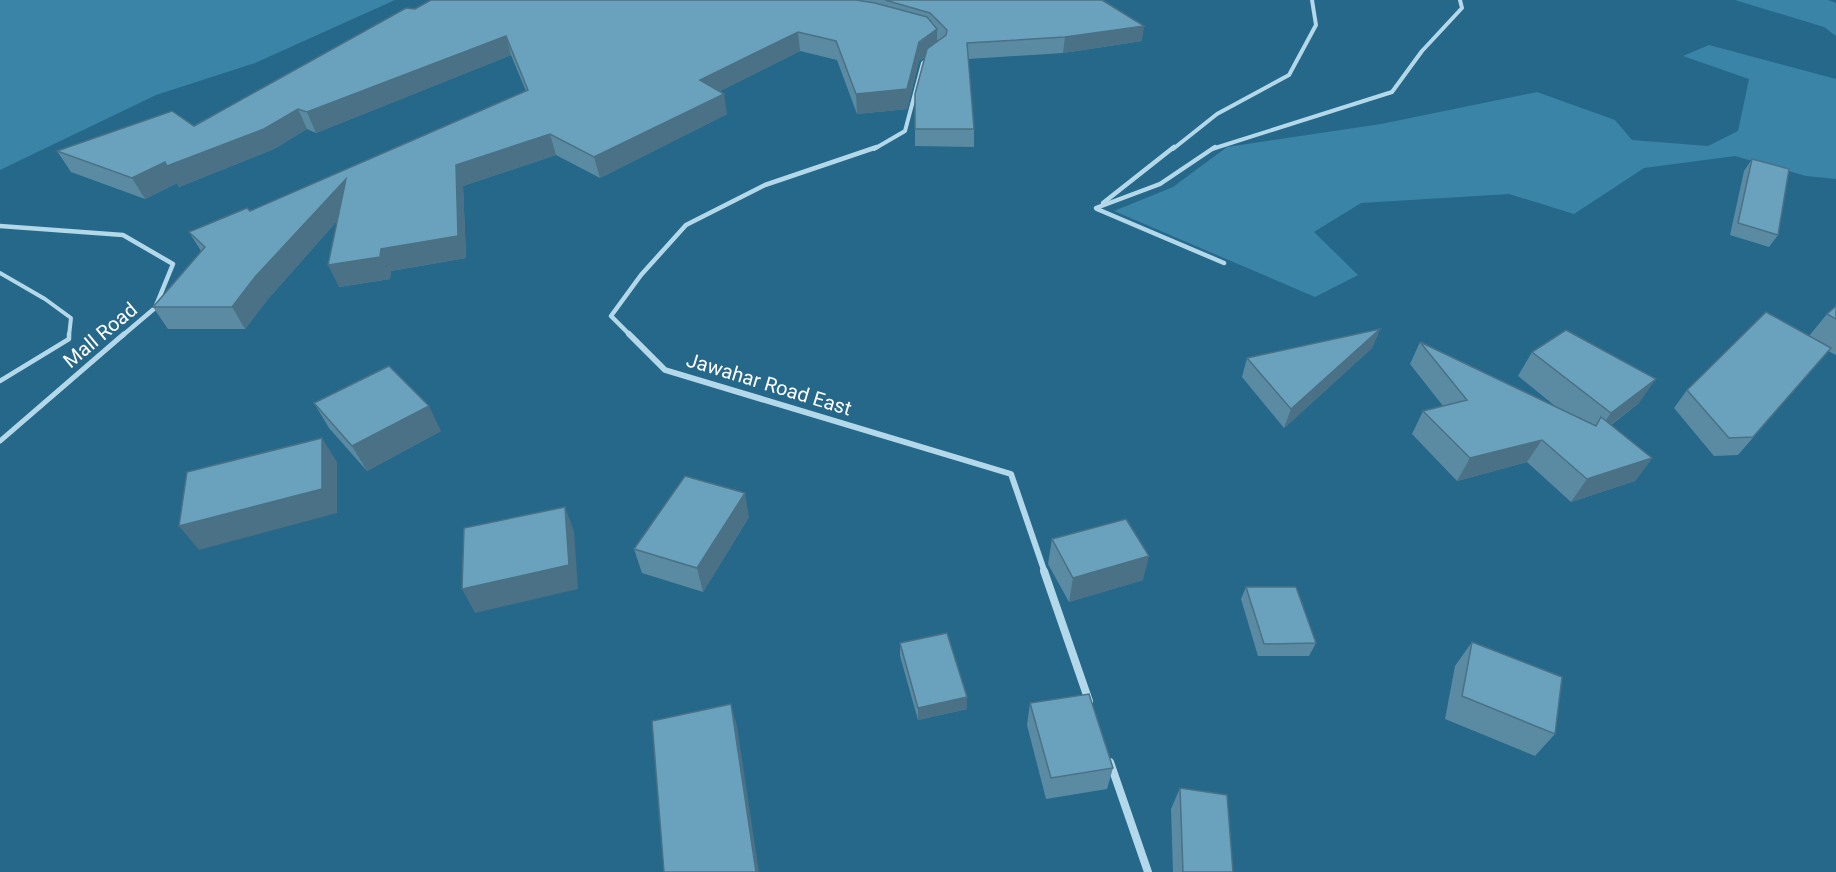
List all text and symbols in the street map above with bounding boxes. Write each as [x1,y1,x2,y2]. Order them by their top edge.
street label: Mall Road [58,297,142,373]
street label: Jawahar Road East [684,347,854,421]

